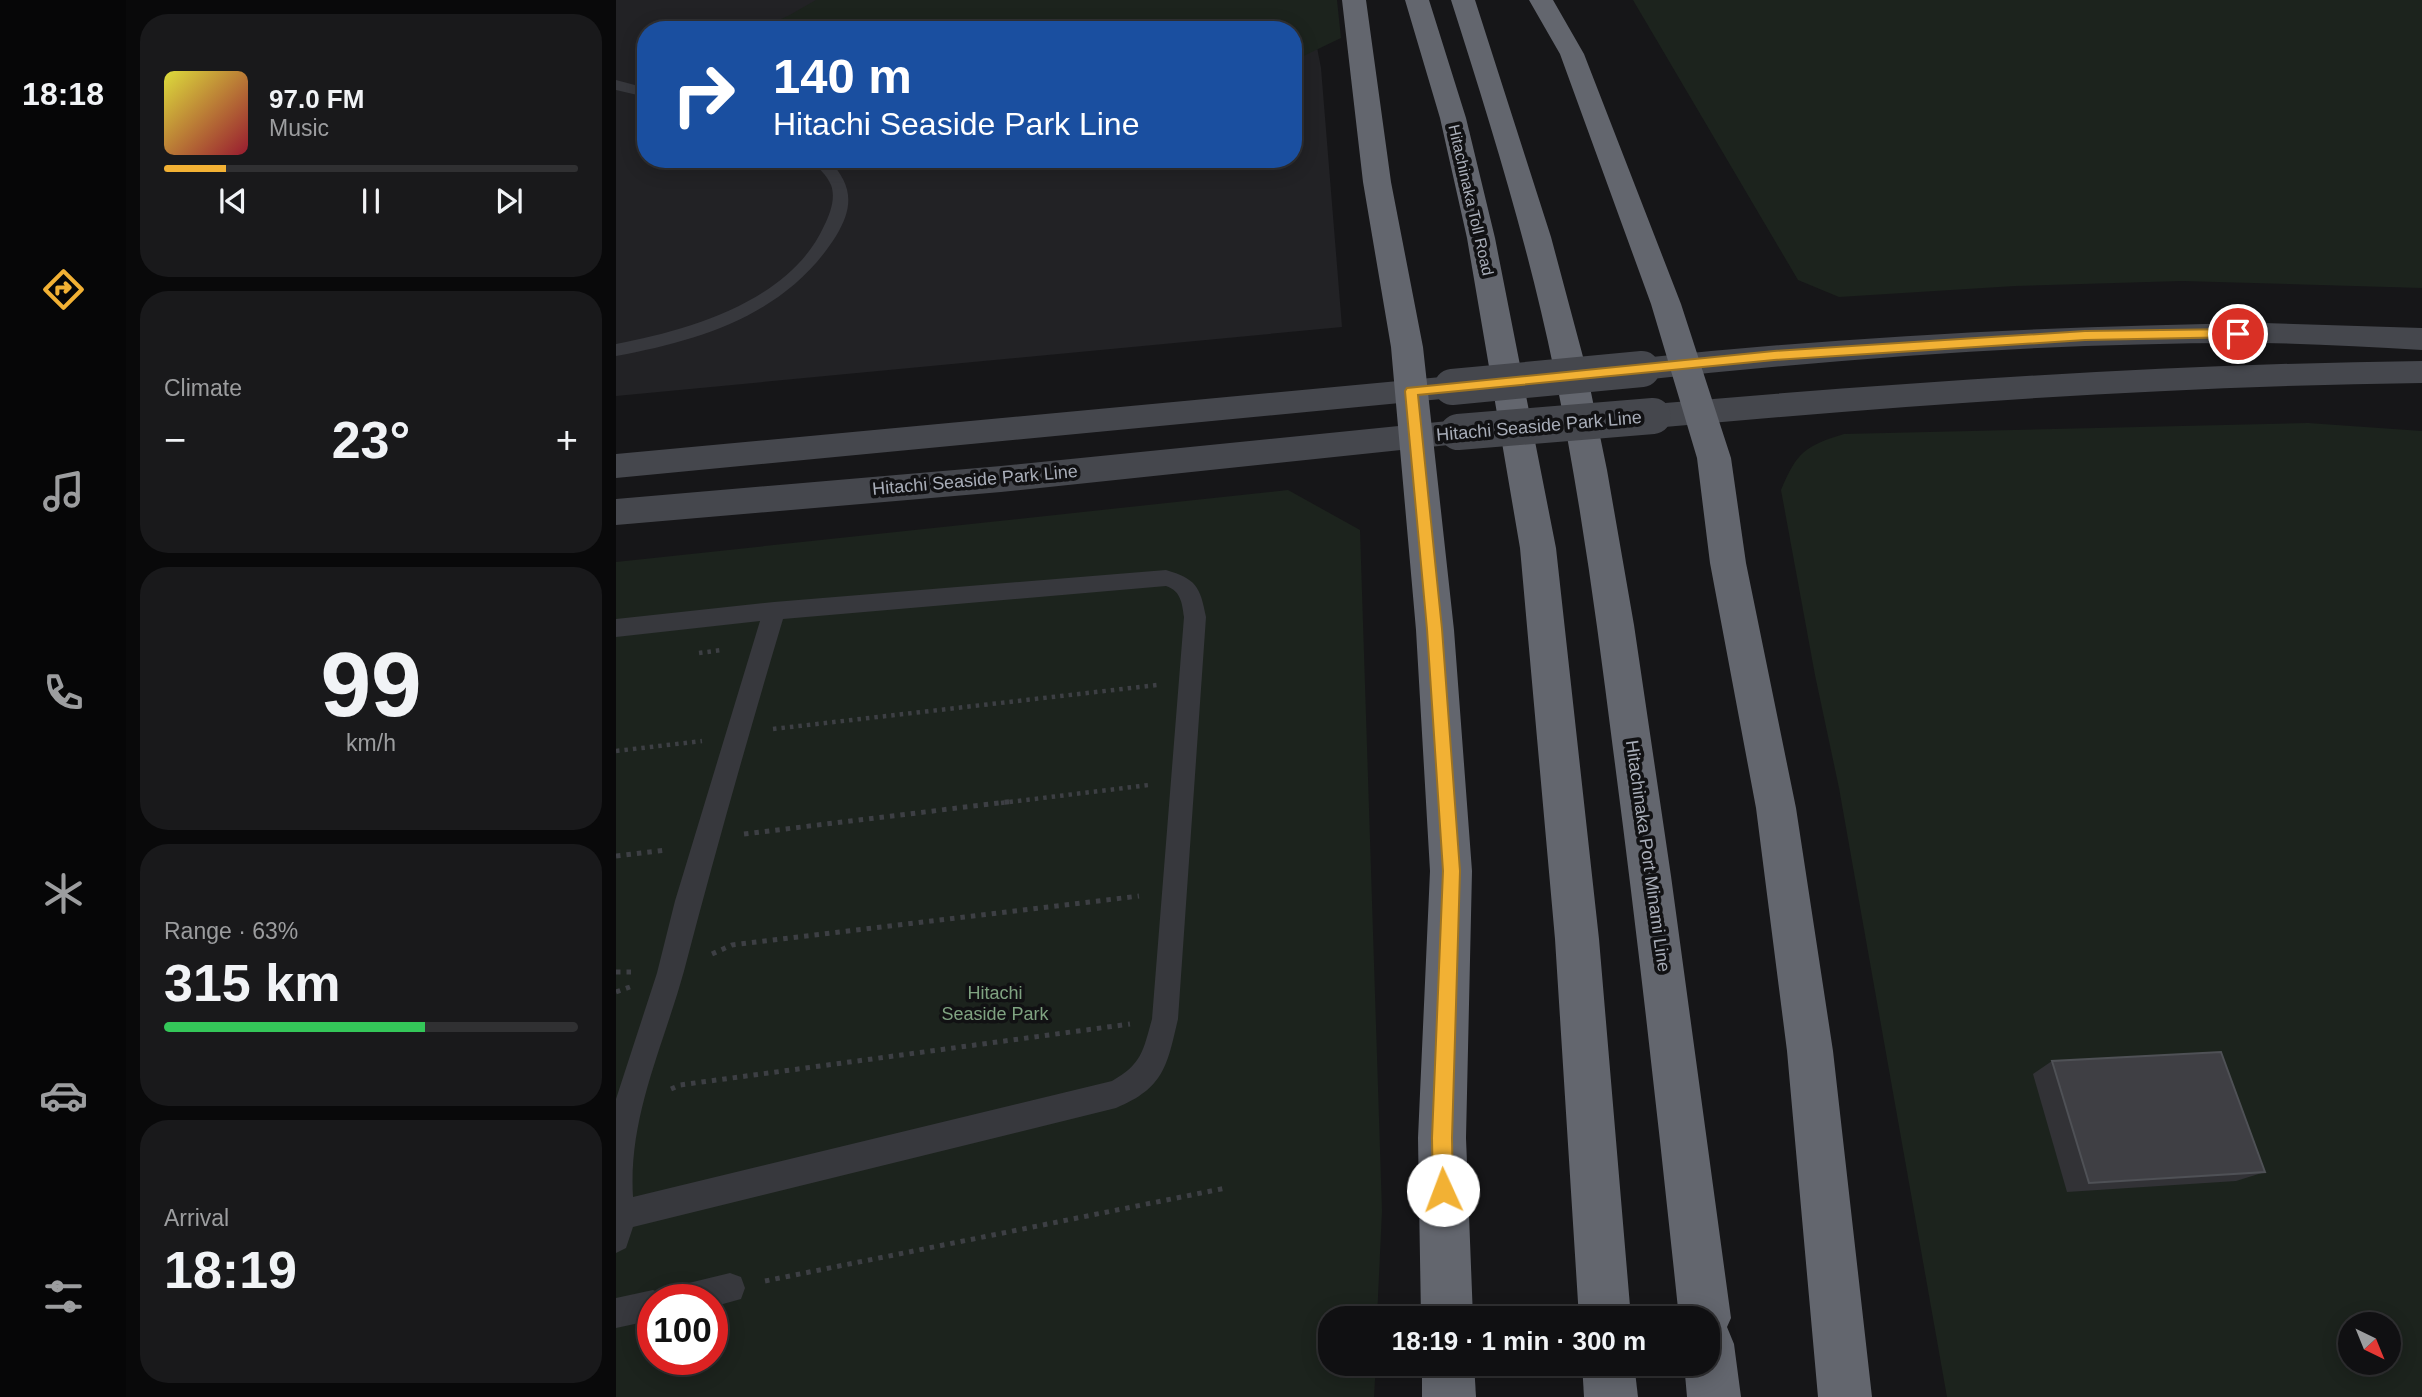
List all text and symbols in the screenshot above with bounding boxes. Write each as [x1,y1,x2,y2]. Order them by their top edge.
icon: right [658,49,749,140]
text: 140 m [773,49,912,103]
text: 18:18 [22,76,104,112]
text: 97.0 FM [269,84,364,114]
text: Hitachi Seaside Park Line [773,106,1139,142]
text: Music [269,115,329,141]
street label: Hitachinaka Toll Road [1445,123,1497,277]
icon: previous [214,182,252,220]
icon: pause [352,182,390,220]
icon: next [490,182,528,220]
icon: directions [39,265,88,314]
pin [2208,304,2268,364]
icon: arrive [2219,315,2257,353]
text: Climate [164,375,242,401]
street label: Hitachi Seaside Park Line [1435,407,1643,445]
text: 23° [332,411,410,469]
text: − [164,419,186,461]
text: + [556,419,578,461]
street label: Hitachi Seaside Park Line [871,461,1079,499]
icon: music [39,467,88,516]
text: 99 [320,634,422,735]
icon: phone [39,668,88,717]
text: km/h [346,730,396,756]
street label: Hitachinaka Port Minami Line [1622,739,1674,973]
icon: climate [39,869,88,918]
text: Range · 63% [164,918,298,944]
text: 315 km [164,954,340,1012]
park label: Hitachi Seaside Park [941,983,1050,1024]
icon: car [39,1071,88,1120]
position arrow [1406,1153,1480,1227]
text: Arrival [164,1205,229,1231]
text: 18:19 [164,1241,297,1299]
icon: filters [39,1272,88,1321]
speed limit sign: 100 [637,1284,728,1375]
north arrow [2338,1312,2401,1376]
map controls [2338,1312,2401,1375]
text: 18:19 · 1 min · 300 m [1392,1326,1646,1356]

